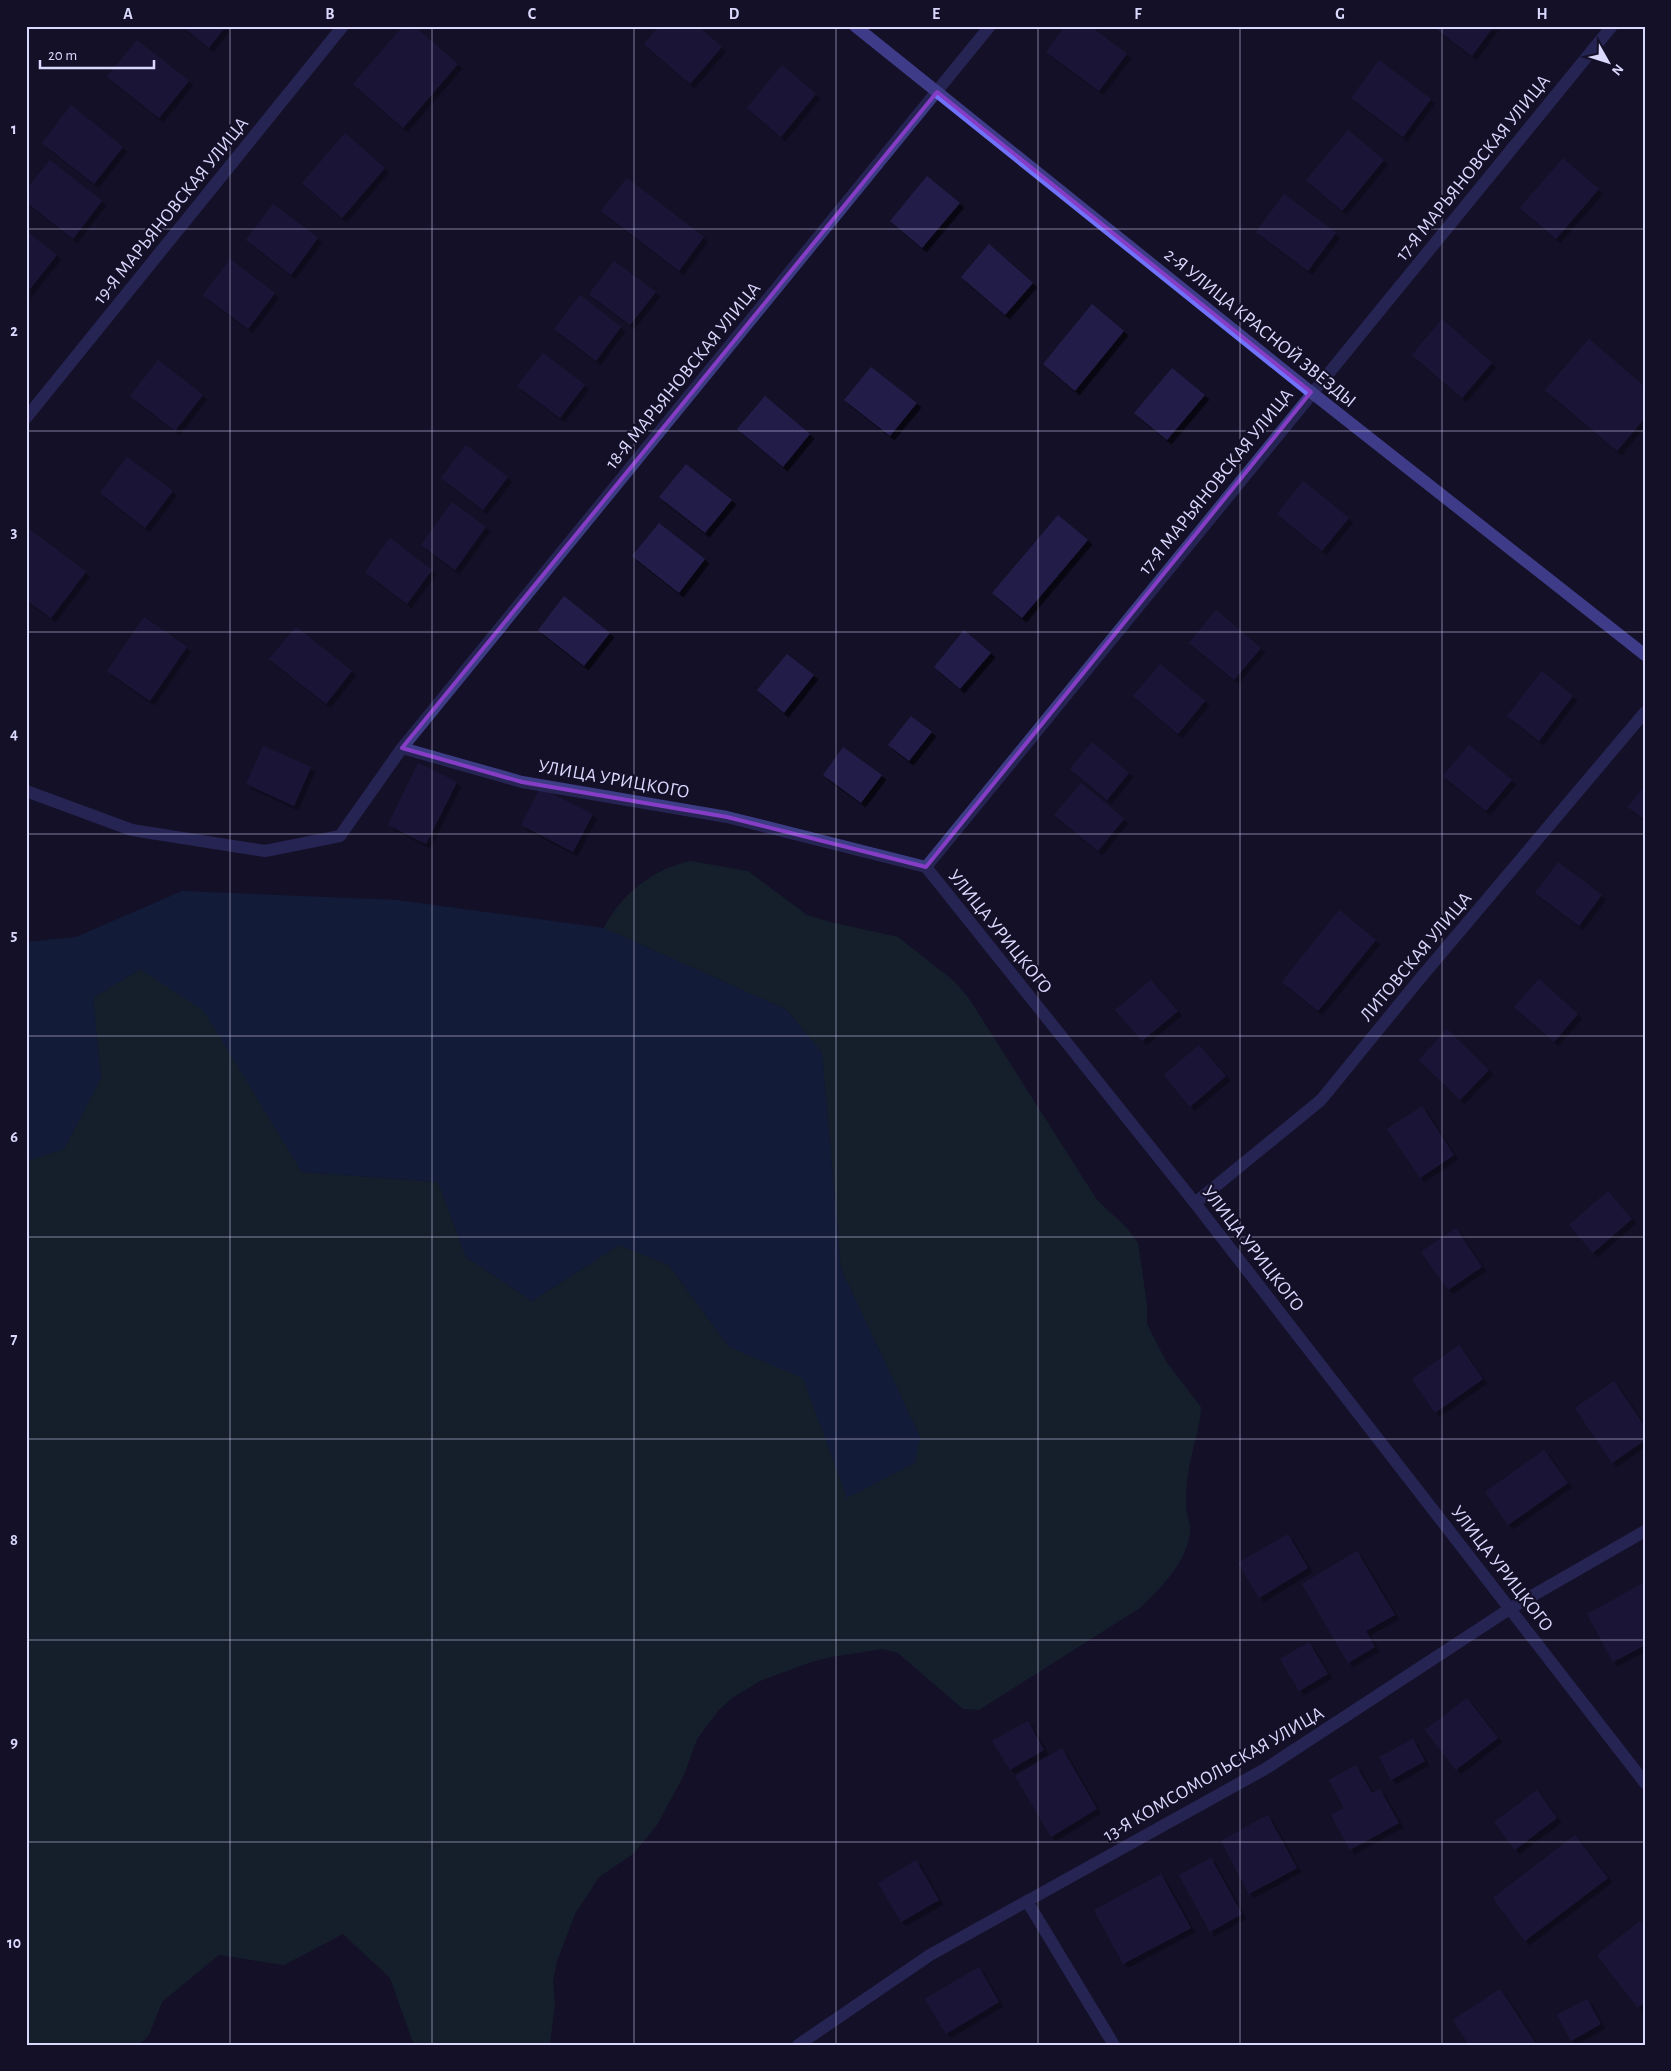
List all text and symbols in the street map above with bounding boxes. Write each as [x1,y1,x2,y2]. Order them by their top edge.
text: A [123,6,133,22]
text: B [325,6,335,22]
text: C [528,6,537,22]
text: D [729,6,740,22]
text: E [932,6,940,22]
text: F [1134,6,1142,22]
text: G [1335,6,1345,22]
text: H [1536,6,1548,22]
scale bar [40,38,154,70]
north arrow [1584,38,1634,88]
text: 20 m [48,48,77,63]
text: N [1609,61,1626,78]
street label: 17-Я МАРЬЯНОВСКАЯ УЛИЦА [1392,71,1554,265]
street label: 19-Я МАРЬЯНОВСКАЯ УЛИЦА [90,114,252,308]
text: 1 [11,121,17,137]
street label: 2-Я УЛИЦА КРАСНОЙ ЗВЕЗДЫ [1161,244,1360,411]
street label: 18-Я МАРЬЯНОВСКАЯ УЛИЦА [602,279,764,473]
text: 2 [10,323,18,339]
street label: 17-Я МАРЬЯНОВСКАЯ УЛИЦА [1135,385,1297,579]
text: 3 [11,524,18,540]
text: 4 [10,726,18,742]
street label: УЛИЦА УРИЦКОГО [536,757,691,802]
street label: УЛИЦА УРИЦКОГО [944,866,1056,998]
street label: ЛИТОВСКАЯ УЛИЦА [1357,889,1475,1025]
text: 5 [11,927,18,943]
text: 6 [10,1129,18,1145]
street label: УЛИЦА УРИЦКОГО [1198,1183,1308,1315]
text: 7 [11,1331,18,1347]
street label: УЛИЦА УРИЦКОГО [1447,1503,1557,1635]
text: 8 [10,1532,18,1548]
street label: 13-Я КОМСОМОЛЬСКАЯ УЛИЦА [1100,1703,1327,1845]
text: 9 [10,1734,18,1750]
text: 10 [7,1935,21,1951]

